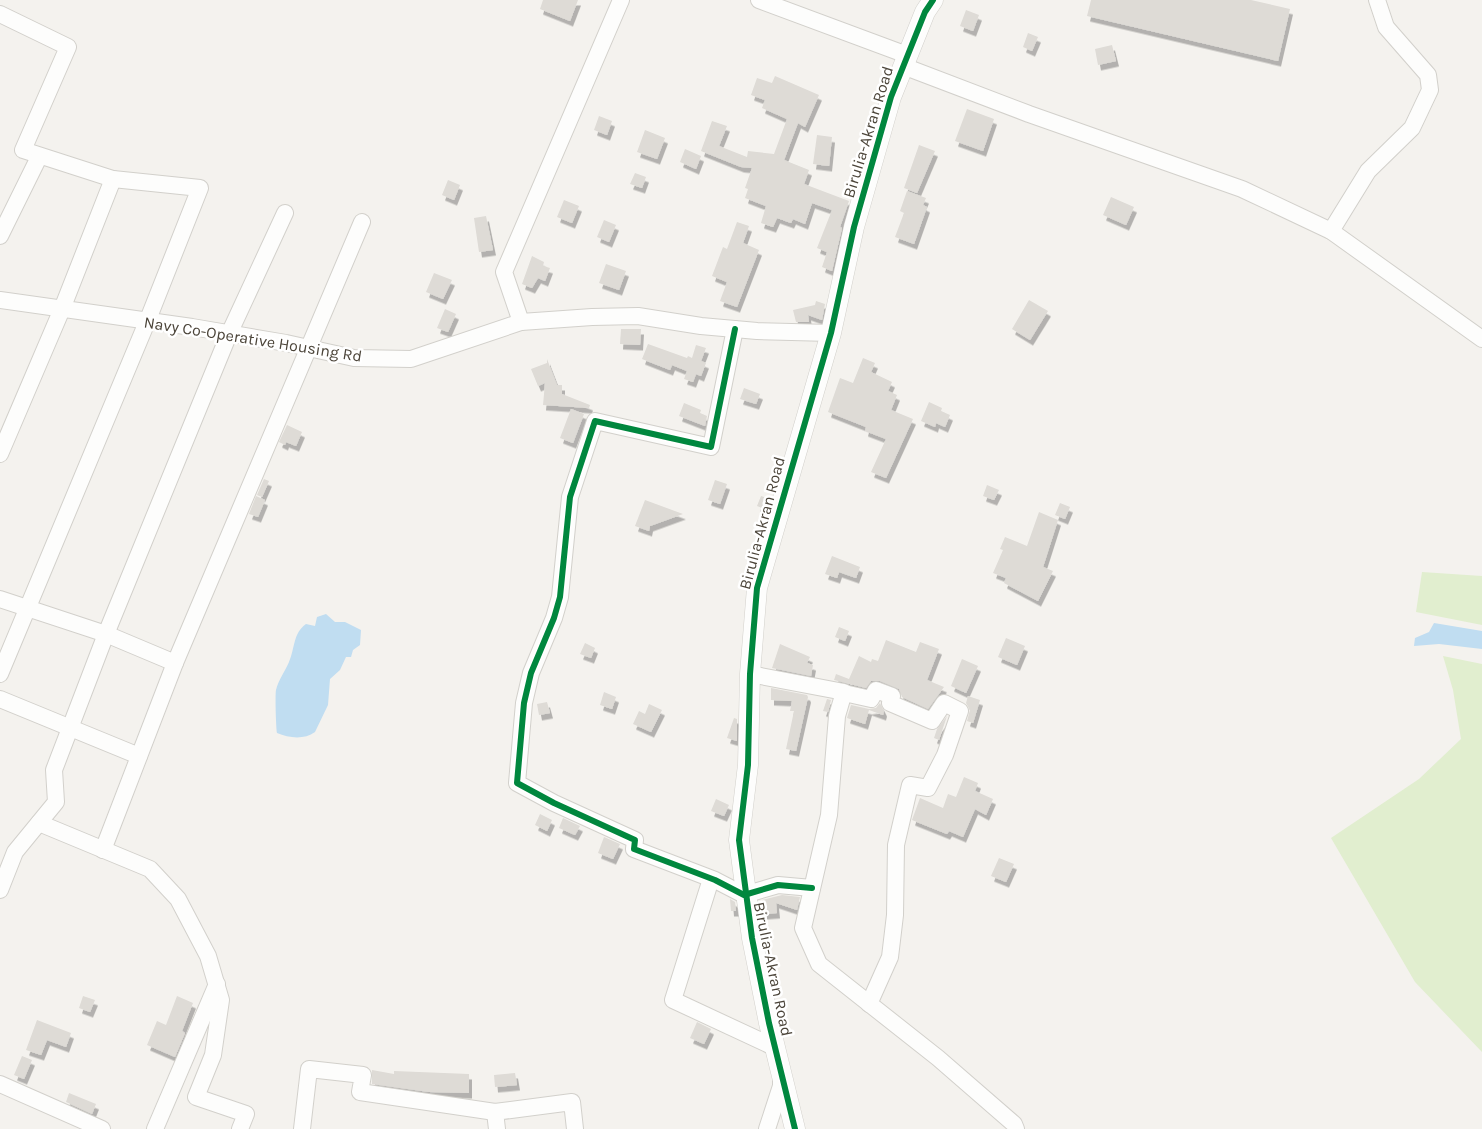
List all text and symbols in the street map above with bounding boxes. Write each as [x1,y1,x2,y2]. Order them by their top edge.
street label: Birulia-Akran Road [839,64,897,200]
street label: Navy Co-Operative Housing Rd [143,312,363,366]
street label: Birulia-Akran Road [735,454,789,592]
street label: Birulia-Akran Road [749,900,797,1038]

